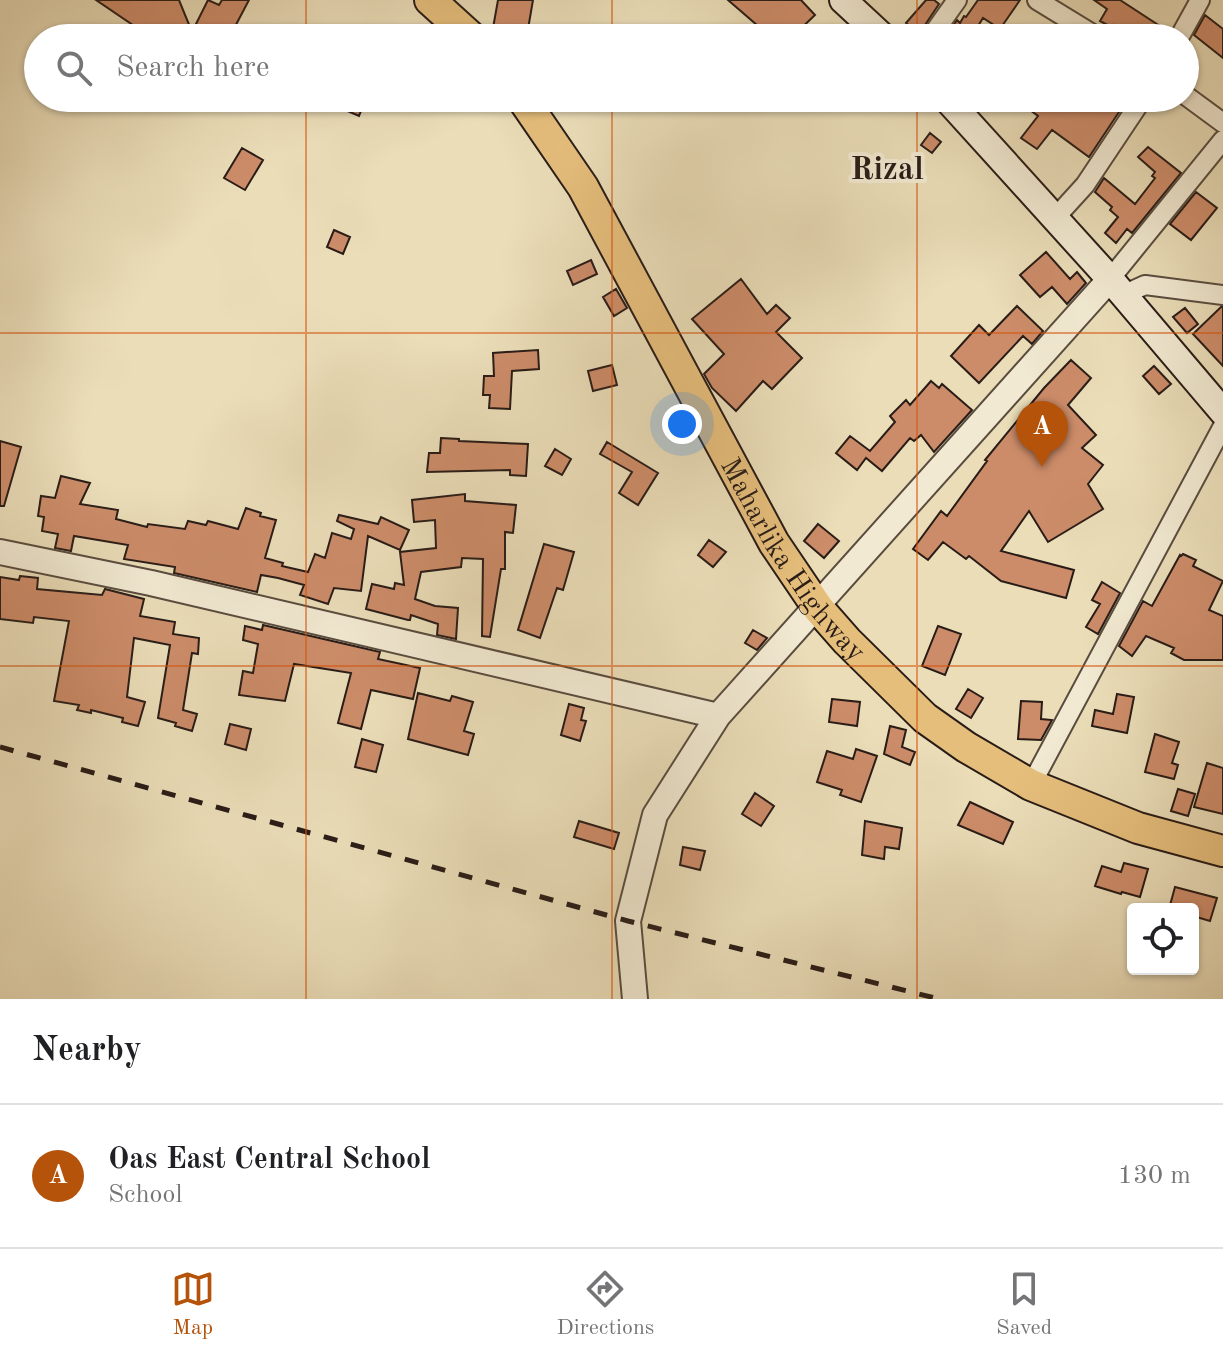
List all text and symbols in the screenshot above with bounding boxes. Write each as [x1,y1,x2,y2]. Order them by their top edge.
search box [24,24,1199,112]
icon: search [52,46,96,90]
text: Search here [116,53,270,83]
district label: Rizal [850,155,924,187]
pin: A [1016,401,1068,467]
your location [662,404,702,444]
street label: Maharlika Highway [714,454,870,668]
map controls [1127,903,1199,975]
button: locate [1127,903,1199,975]
text: Nearby [32,1034,142,1068]
text: Oas East Central School [108,1145,430,1175]
text: A [48,1163,68,1189]
text: 130 m [1118,1163,1191,1189]
text: School [108,1182,182,1208]
tab: Map [171,1267,215,1342]
tab: Directions [557,1267,654,1342]
tab: Saved [996,1267,1052,1342]

